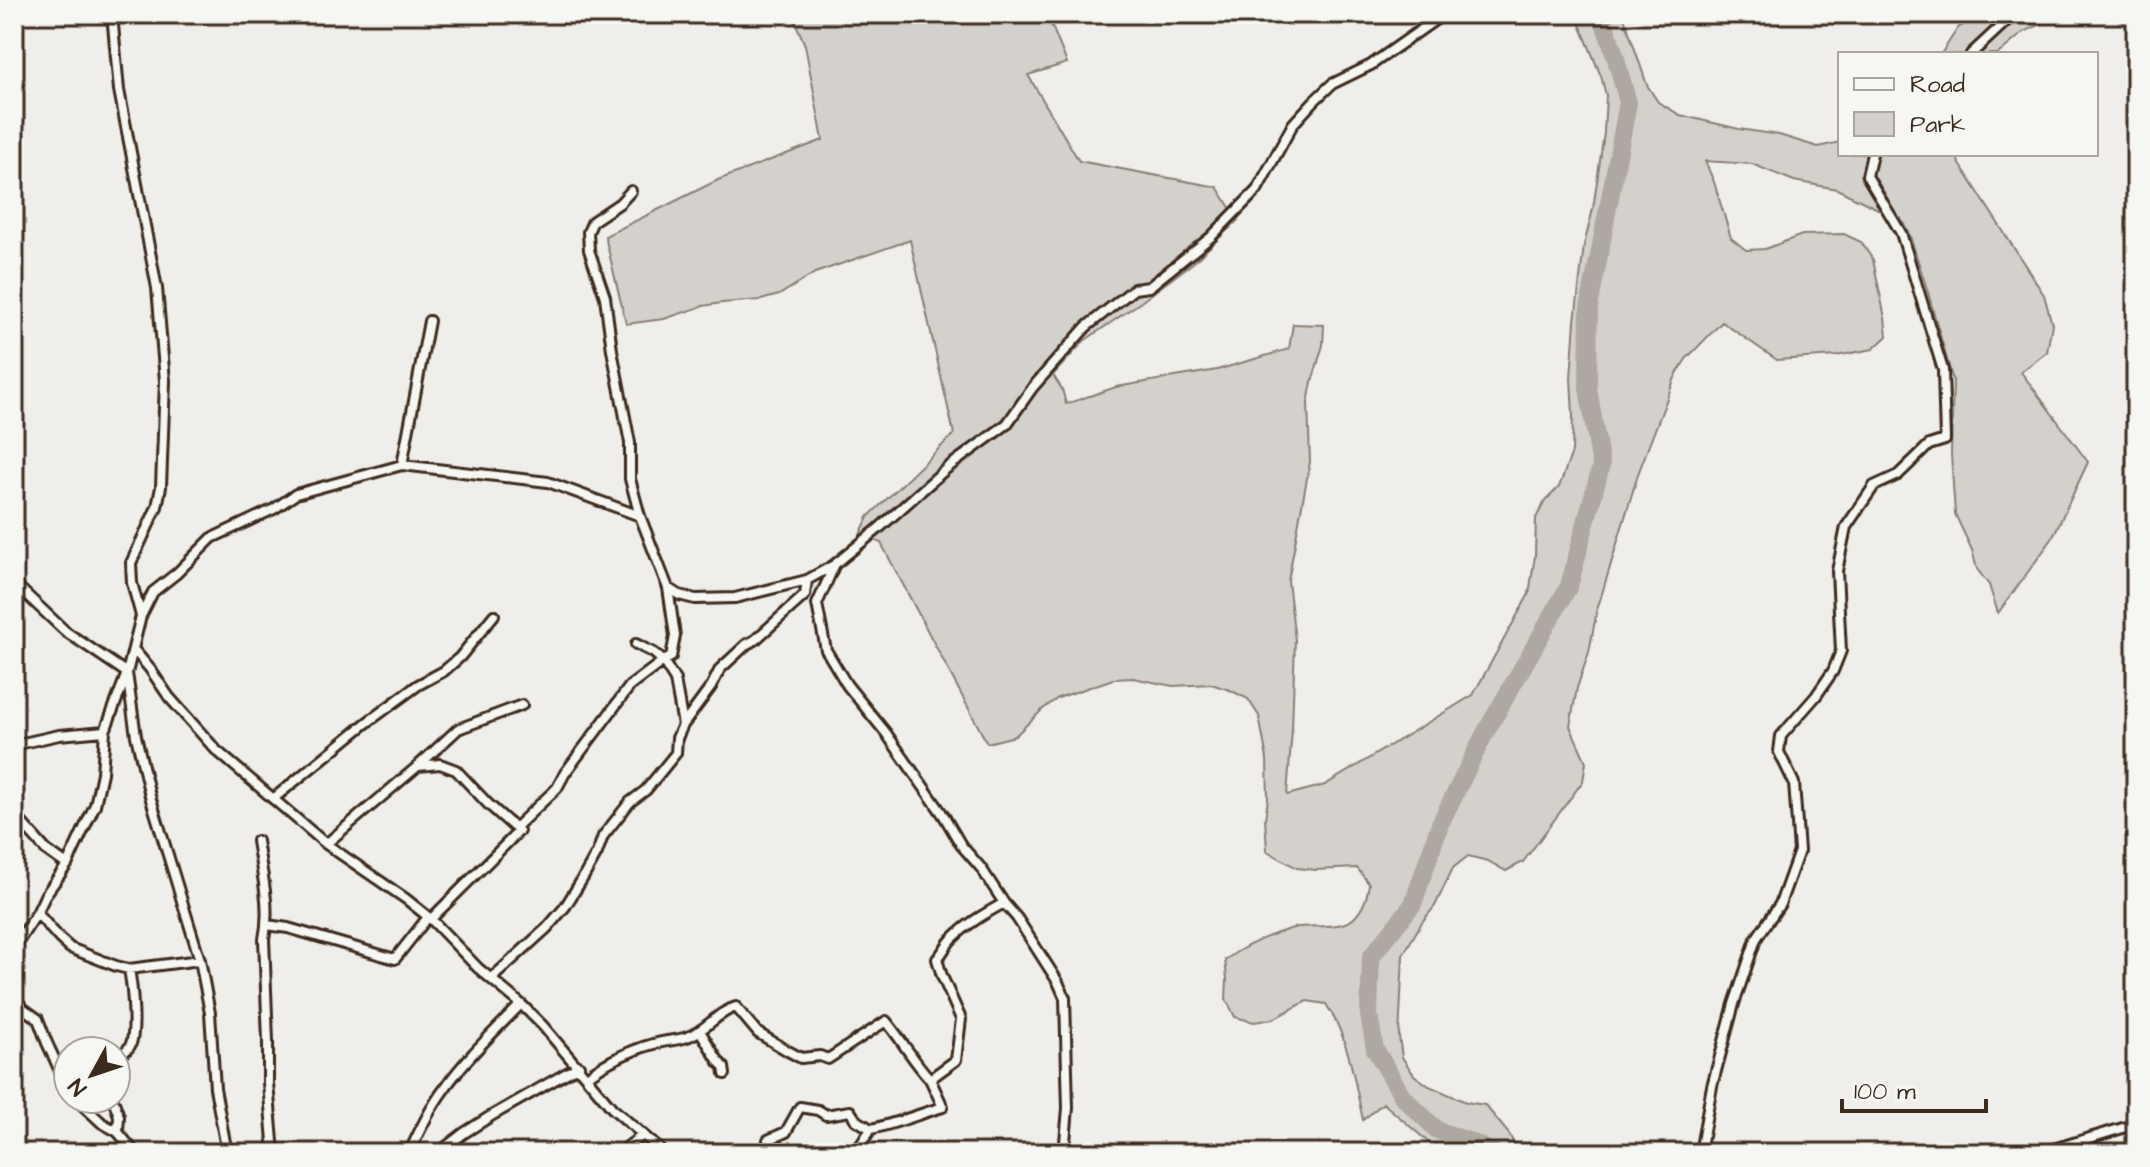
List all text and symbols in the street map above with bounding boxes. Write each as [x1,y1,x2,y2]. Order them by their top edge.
legend [1838,52,2098,156]
text: Road [1910,68,1965,102]
text: Park [1910,108,1966,142]
north arrow [52,1035,132,1115]
scale bar [1842,1063,1986,1113]
text: N [61,1071,94,1102]
text: 100 m [1854,1075,1916,1109]

